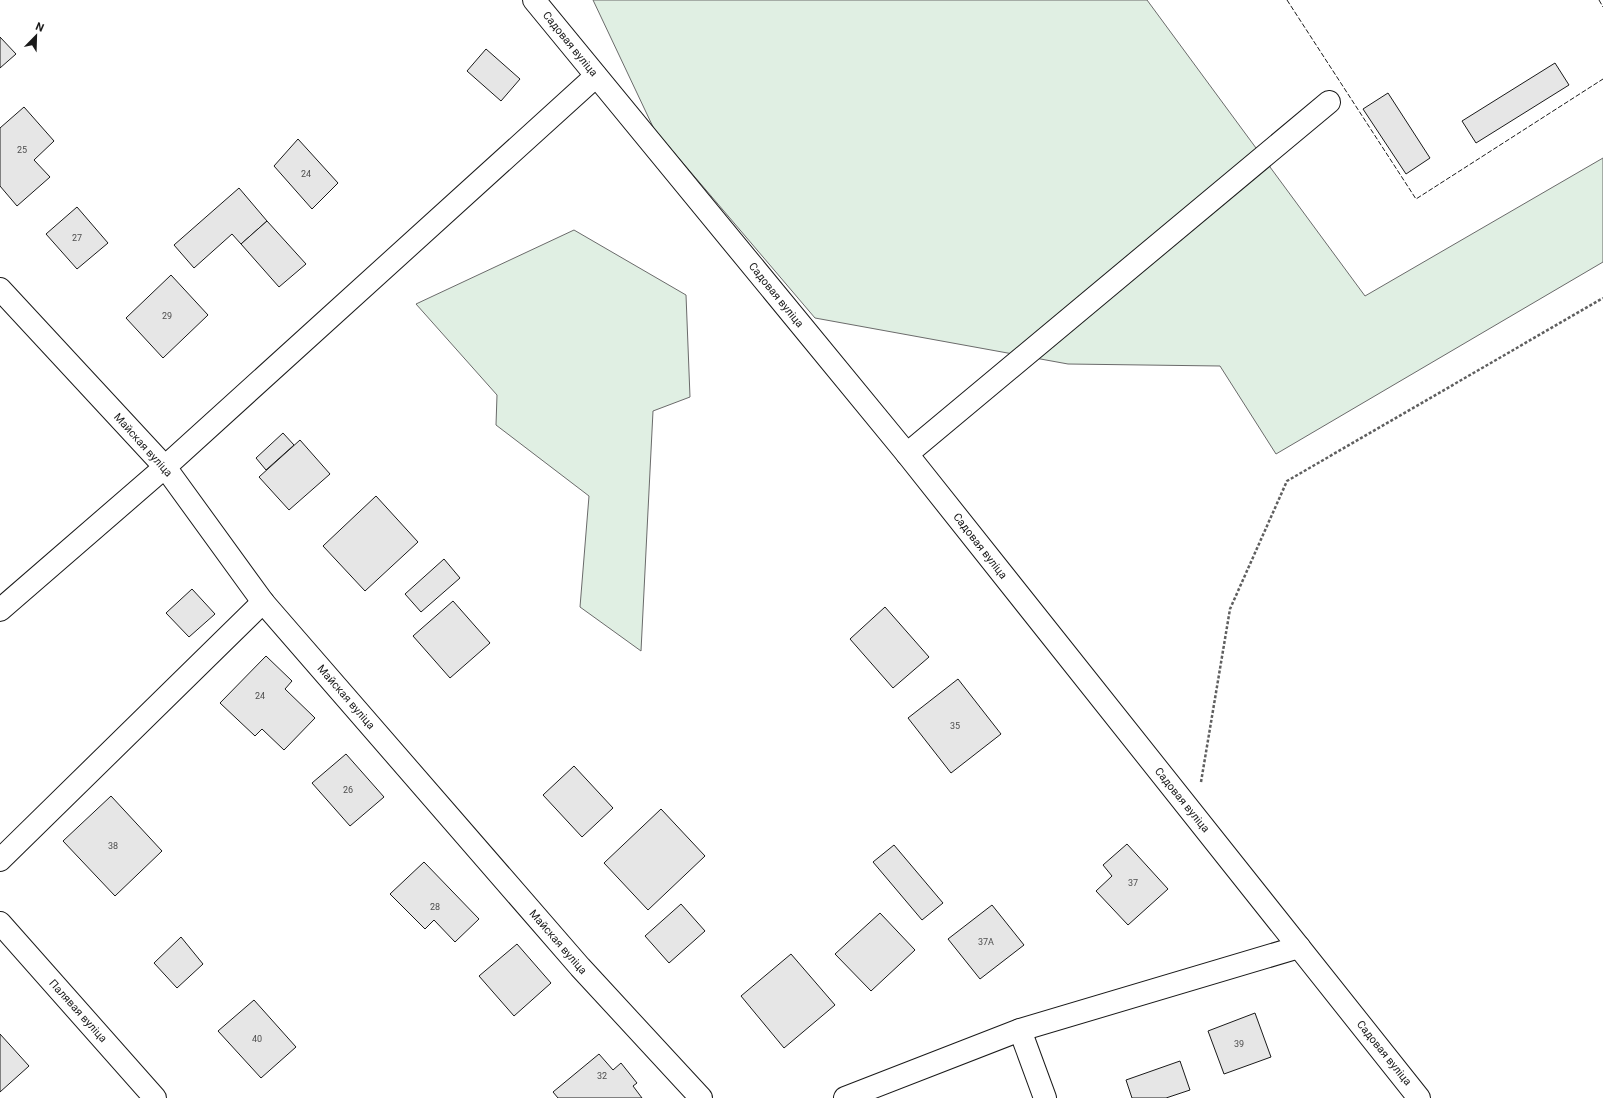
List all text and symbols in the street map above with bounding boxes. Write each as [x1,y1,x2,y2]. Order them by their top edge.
street label: Садовая вуліца [540,9,600,79]
north arrow [16,16,56,56]
text: N [34,20,46,35]
house number: 25 [17,145,27,155]
house number: 24 [301,169,311,179]
house number: 27 [72,233,82,243]
street label: Садовая вуліца [746,260,806,330]
house number: 29 [162,311,172,321]
street label: Майская вуліца [111,410,175,480]
street label: Садовая вуліца [950,511,1010,581]
street label: Майская вуліца [314,662,378,732]
house number: 24 [255,691,265,701]
house number: 35 [950,721,960,731]
street label: Садовая вуліца [1152,765,1212,835]
house number: 26 [343,785,353,795]
house number: 38 [108,841,118,851]
house number: 37 [1128,878,1138,888]
house number: 28 [430,902,440,912]
street label: Майская вуліца [526,907,590,977]
house number: 37А [978,937,994,947]
street label: Палявая вуліца [46,977,110,1045]
street label: Садовая вуліца [1354,1018,1414,1088]
house number: 40 [252,1034,262,1044]
house number: 39 [1234,1039,1244,1049]
house number: 32 [597,1071,607,1081]

